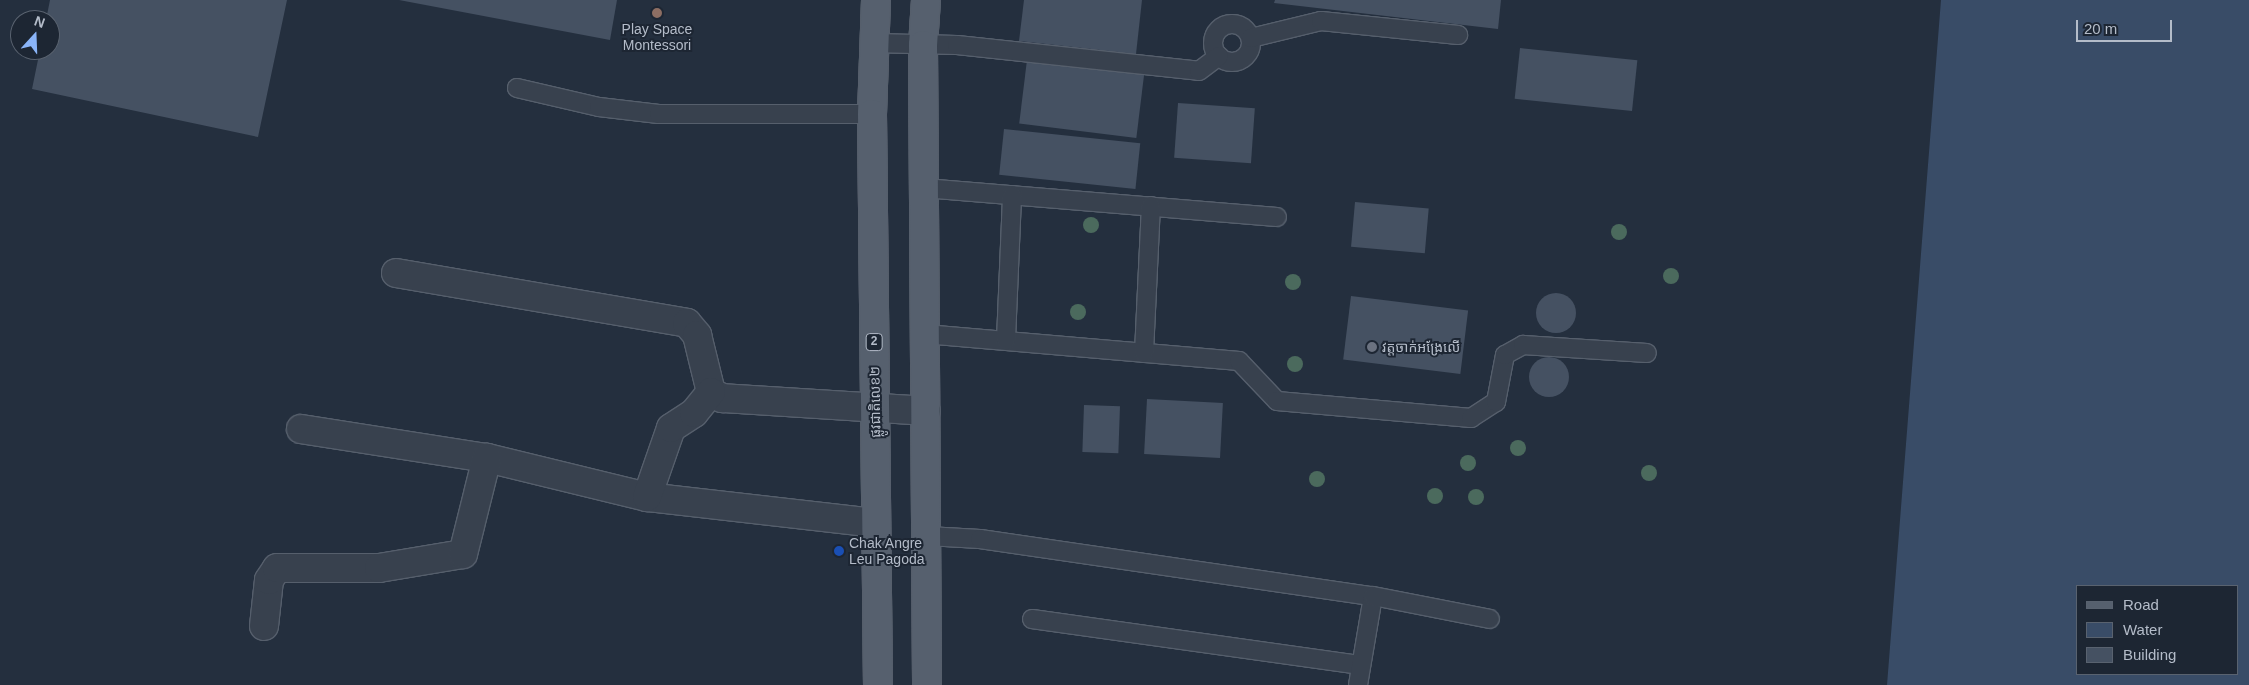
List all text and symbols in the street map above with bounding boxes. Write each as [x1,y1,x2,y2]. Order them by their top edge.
marker: Play Space Montessori [651,7,663,19]
north arrow [10,10,60,60]
scale bar [2079,10,2175,42]
text: N [32,13,47,31]
text: 20 m [2084,20,2117,37]
place label: Play Space Montessori [622,21,692,54]
road number: 2 [865,332,883,352]
place label: វត្តចាក់អង្រែលើ [1382,339,1460,355]
marker: វត្តចាក់អង្រែលើ [1366,341,1378,353]
street label: ផ្លូវជាតិលេខ២ [866,366,884,438]
place label: Chak Angre Leu Pagoda [849,535,925,568]
marker: Chak Angre Leu Pagoda [833,545,845,557]
legend [2076,585,2239,675]
text: Road [2123,596,2159,613]
text: Water [2123,621,2162,638]
text: Building [2123,646,2176,663]

